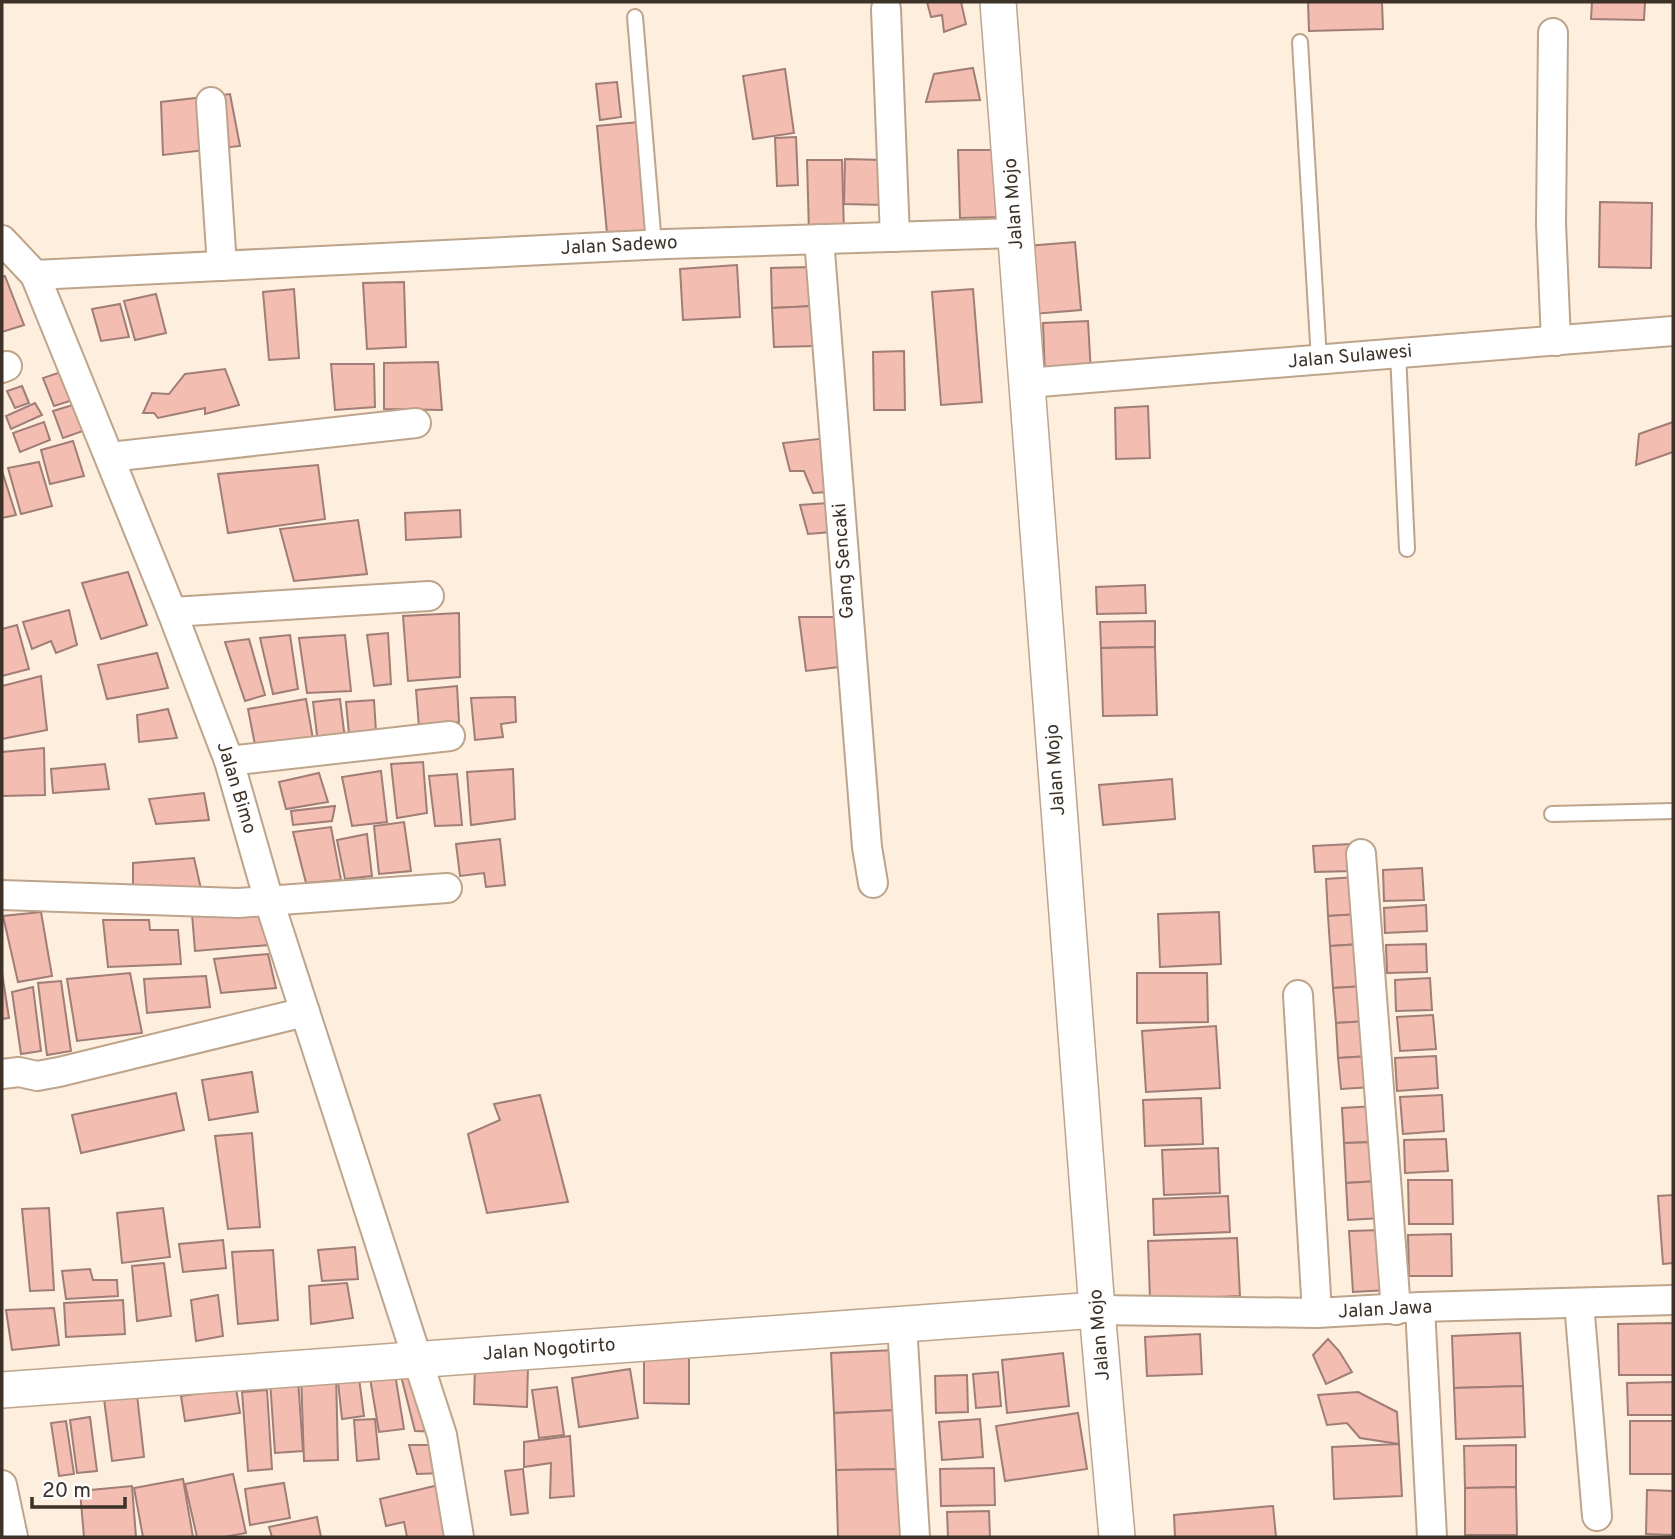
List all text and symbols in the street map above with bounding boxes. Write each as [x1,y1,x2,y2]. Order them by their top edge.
street label: Jalan Mojo [999,157,1029,251]
street label: Jalan Sadewo [560,231,678,261]
street label: Jalan Sulawesi [1287,340,1413,374]
street label: Gang Sencaki [828,502,860,620]
street label: Jalan Mojo [1041,723,1071,817]
street label: Jalan Bimo [211,739,261,837]
street label: Jalan Mojo [1084,1288,1116,1382]
street label: Jalan Jawa [1337,1296,1433,1324]
street label: Jalan Nogotirto [482,1333,616,1367]
scale bar [32,1466,124,1510]
text: 20 m [42,1478,91,1505]

